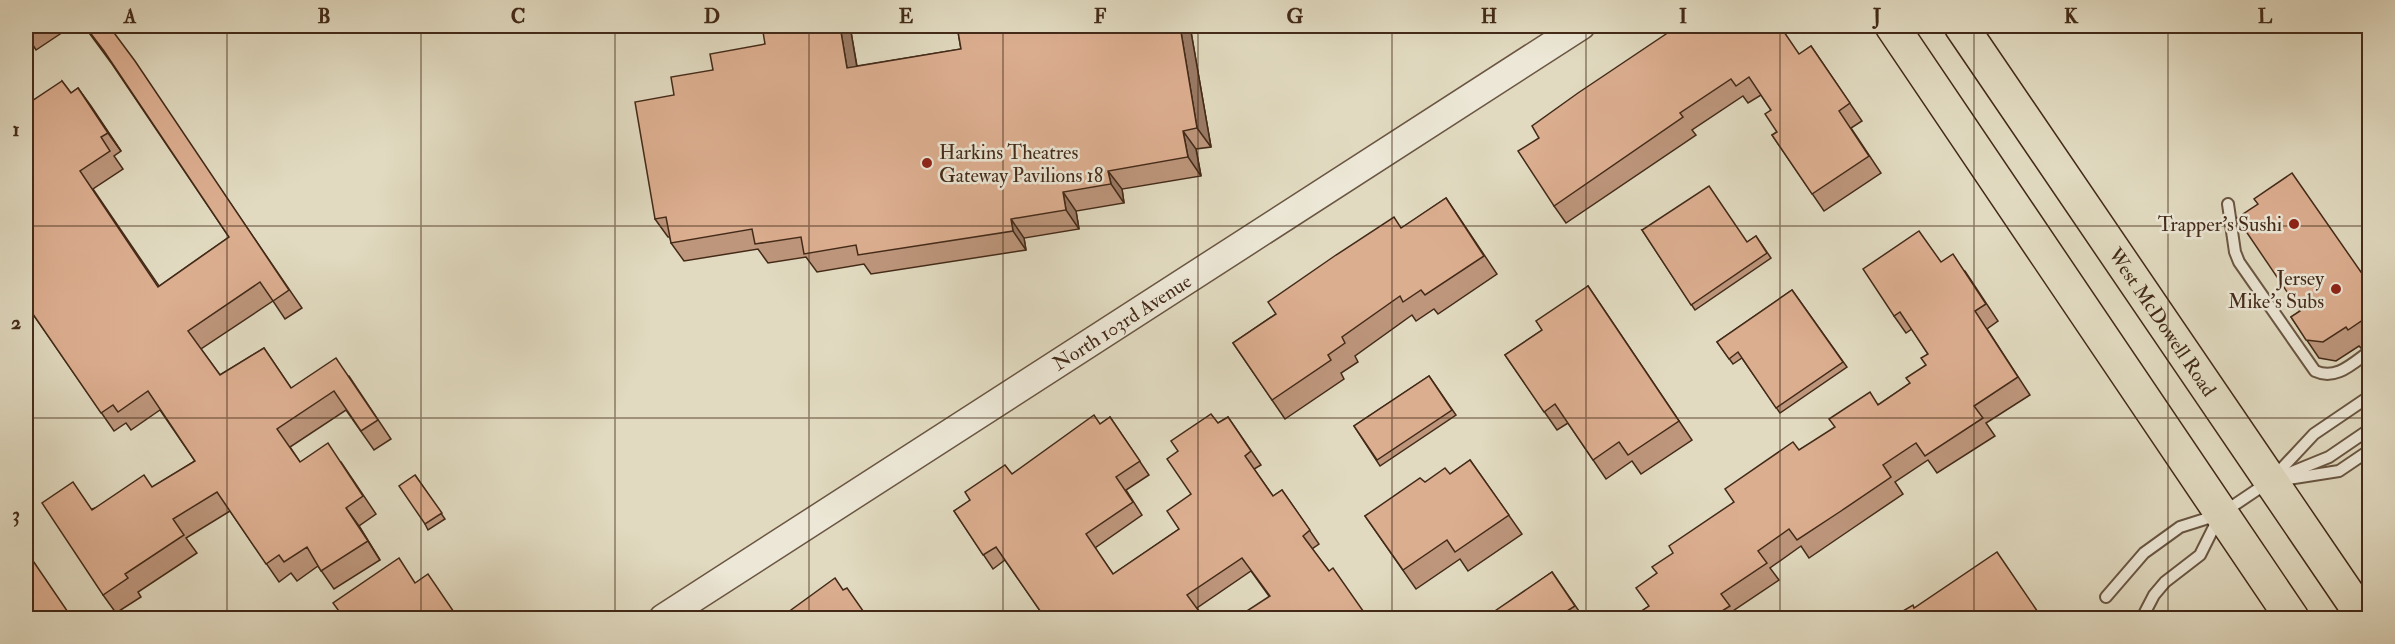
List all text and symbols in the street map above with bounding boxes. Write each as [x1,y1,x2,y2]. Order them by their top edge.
text: A [123,4,137,29]
text: B [317,4,331,29]
text: C [511,4,525,29]
text: D [704,4,720,29]
text: E [899,4,914,29]
text: F [1094,4,1107,29]
text: G [1287,4,1304,29]
text: H [1481,4,1497,29]
text: I [1679,4,1687,29]
text: J [1872,4,1881,29]
text: K [2064,4,2079,29]
text: L [2258,4,2273,29]
text: 1 [12,117,20,142]
place label: Harkins Theatres Gateway Pavilions 18 [939,140,1103,188]
marker: Harkins Theatres Gateway Pavilions 18 [920,156,934,170]
place label: Trapper's Sushi [2158,212,2282,238]
marker: Trapper's Sushi [2287,217,2301,231]
street label: West McDowell Road [2103,242,2222,401]
place label: Jersey Mike's Subs [2228,266,2325,314]
street label: North 103rd Avenue [1048,268,1196,376]
marker: Jersey Mike's Subs [2329,282,2343,296]
text: 2 [11,310,21,335]
text: 3 [12,502,20,527]

